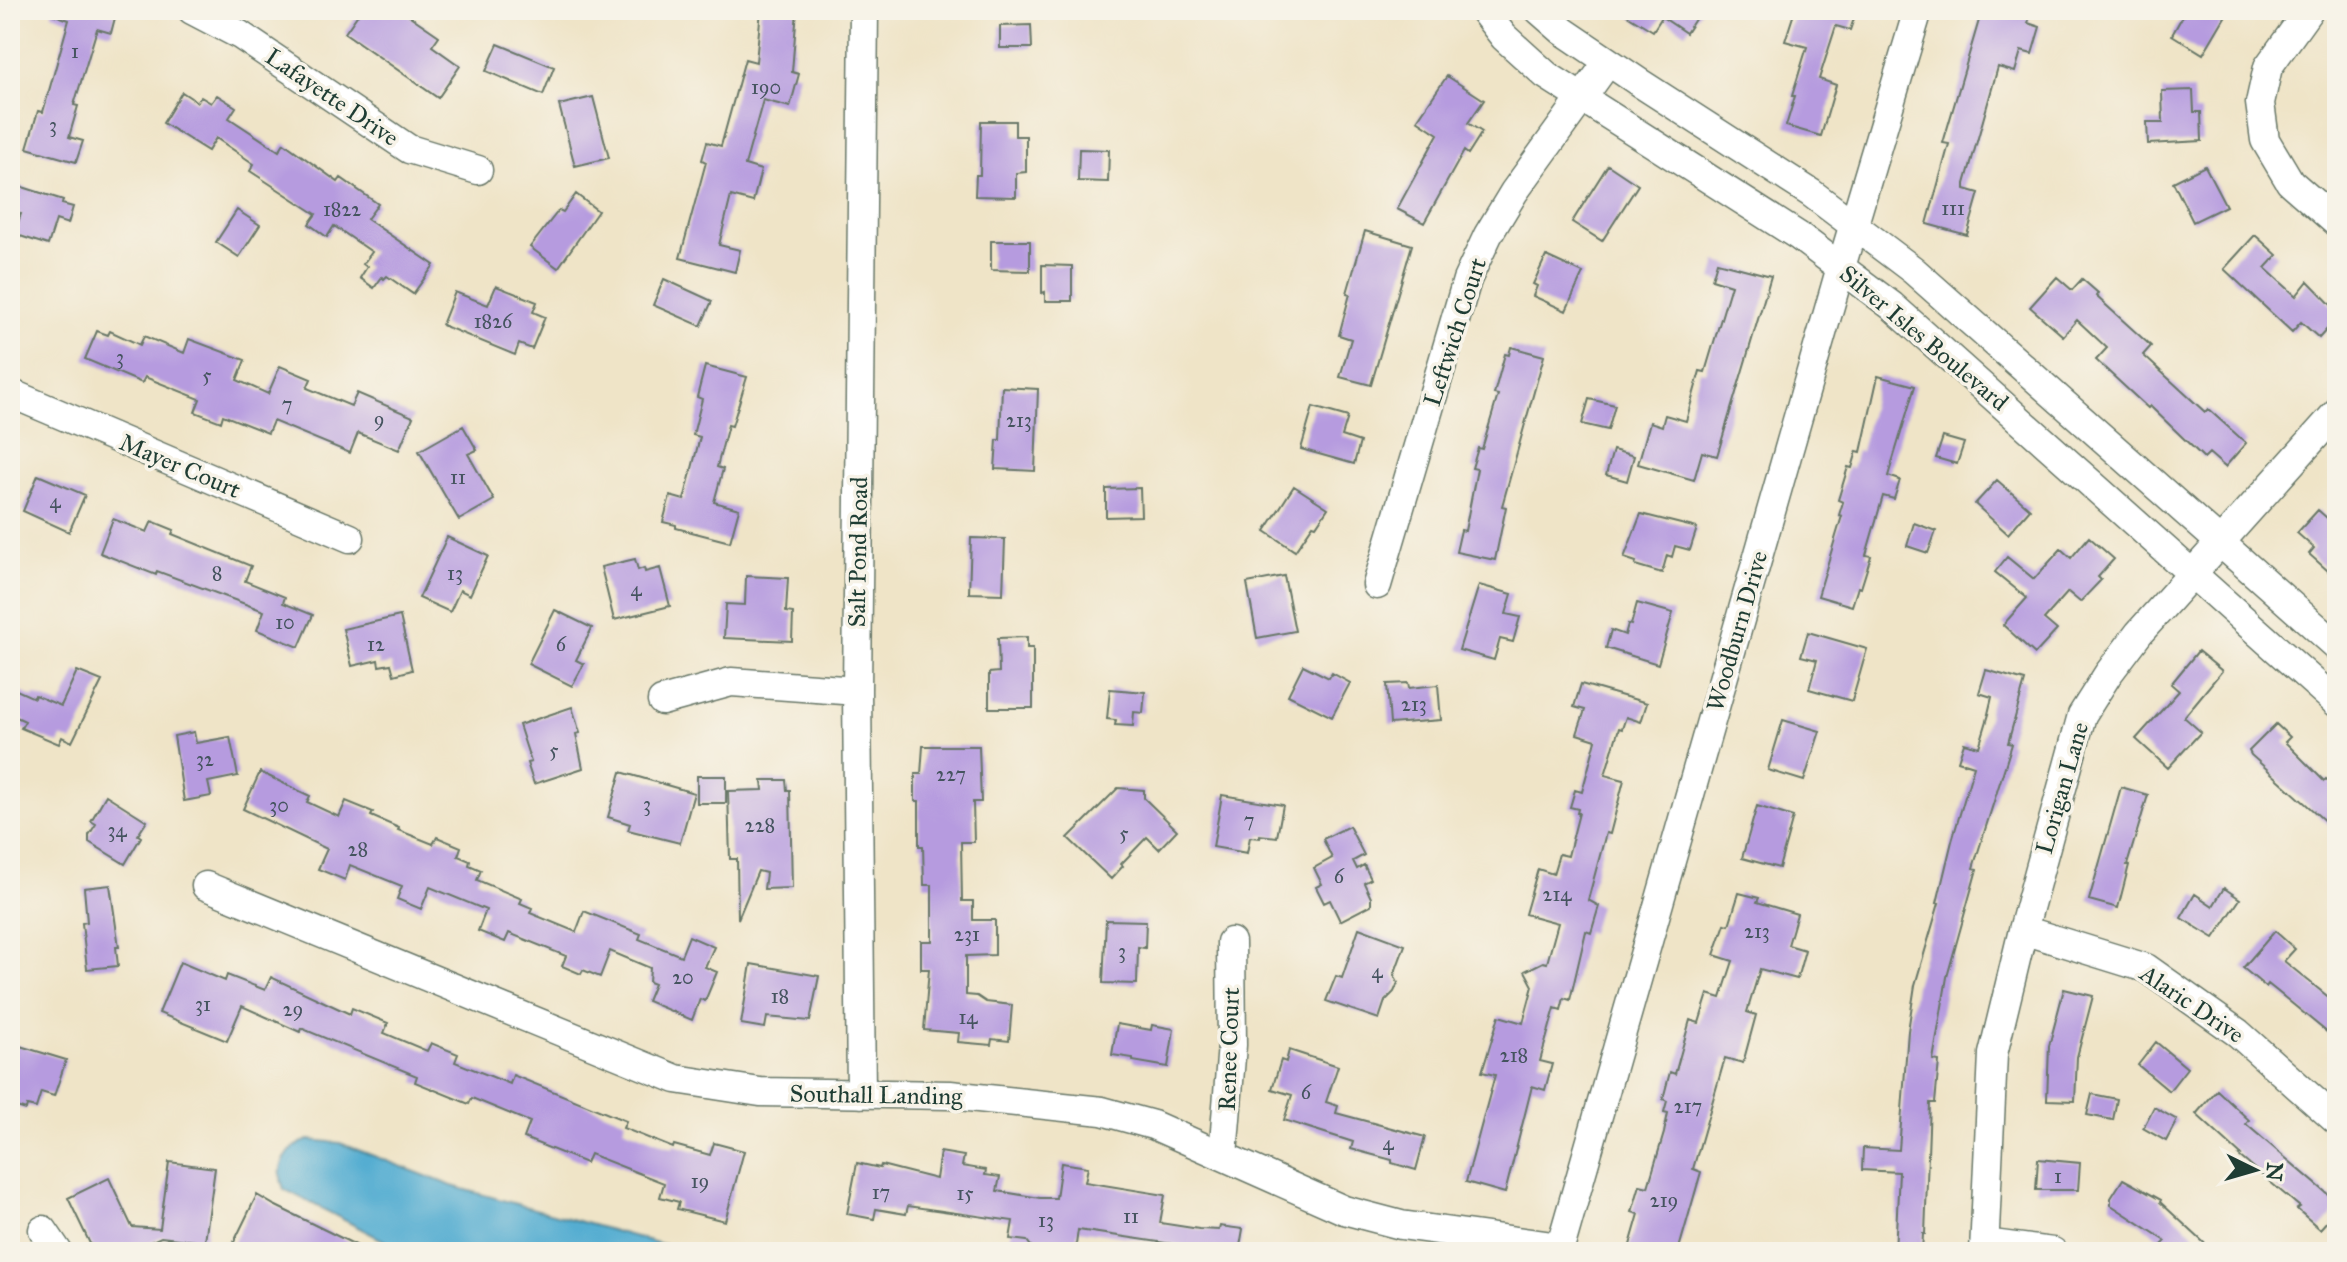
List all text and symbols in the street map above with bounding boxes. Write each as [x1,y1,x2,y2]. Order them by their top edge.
house number: 1 [71,39,79,63]
street label: Lafayette Drive [260,41,404,153]
house number: 190 [751,75,781,99]
house number: 3 [49,113,57,137]
house number: 111 [1941,196,1965,220]
house number: 1822 [323,197,361,221]
street label: Leftwich Court [1417,254,1493,410]
street label: Silver Isles Boulevard [1834,259,2014,417]
house number: 1826 [474,309,513,333]
house number: 3 [116,345,124,369]
house number: 5 [202,363,212,387]
house number: 7 [282,392,292,416]
house number: 9 [374,407,384,431]
house number: 213 [1006,408,1032,432]
street label: Mayer Court [115,427,246,505]
house number: 11 [450,465,466,489]
street label: Salt Pond Road [842,476,874,628]
house number: 4 [49,489,61,513]
street label: Woodburn Drive [1700,547,1774,715]
house number: 8 [212,561,222,585]
house number: 13 [447,561,463,585]
house number: 4 [630,577,642,601]
house number: 10 [275,610,295,634]
house number: 12 [367,632,385,656]
house number: 6 [556,632,567,656]
house number: 213 [1401,692,1427,716]
street label: Lorigan Lane [2029,719,2095,857]
house number: 5 [549,738,559,762]
house number: 32 [196,747,214,771]
house number: 227 [936,762,966,786]
house number: 3 [643,792,651,816]
house number: 30 [269,793,289,817]
house number: 7 [1244,808,1254,832]
house number: 228 [745,813,775,837]
house number: 34 [107,818,127,842]
house number: 5 [1119,821,1129,845]
house number: 28 [348,837,368,861]
house number: 6 [1334,864,1345,888]
house number: 214 [1543,882,1572,906]
house number: 213 [1744,919,1770,943]
house number: 231 [954,922,980,946]
house number: 3 [1118,939,1126,963]
street label: Alaric Drive [2133,958,2250,1050]
house number: 4 [1371,959,1383,983]
house number: 20 [672,965,694,989]
house number: 18 [771,984,789,1008]
street label: Renee Court [1212,986,1246,1111]
house number: 31 [195,992,211,1016]
house number: 29 [283,997,303,1021]
house number: 14 [958,1005,978,1029]
house number: 218 [1500,1043,1528,1067]
street label: Southall Landing [789,1078,963,1112]
house number: 6 [1301,1080,1312,1104]
house number: 217 [1674,1094,1702,1118]
north arrow [2215,1130,2295,1210]
house number: 4 [1382,1131,1394,1155]
text: N [2260,1161,2289,1183]
house number: 1 [2054,1164,2062,1188]
house number: 19 [691,1169,709,1193]
house number: 17 [872,1180,890,1204]
house number: 15 [956,1181,974,1205]
house number: 219 [1650,1188,1678,1212]
house number: 11 [1123,1204,1139,1228]
house number: 13 [1038,1208,1054,1232]

